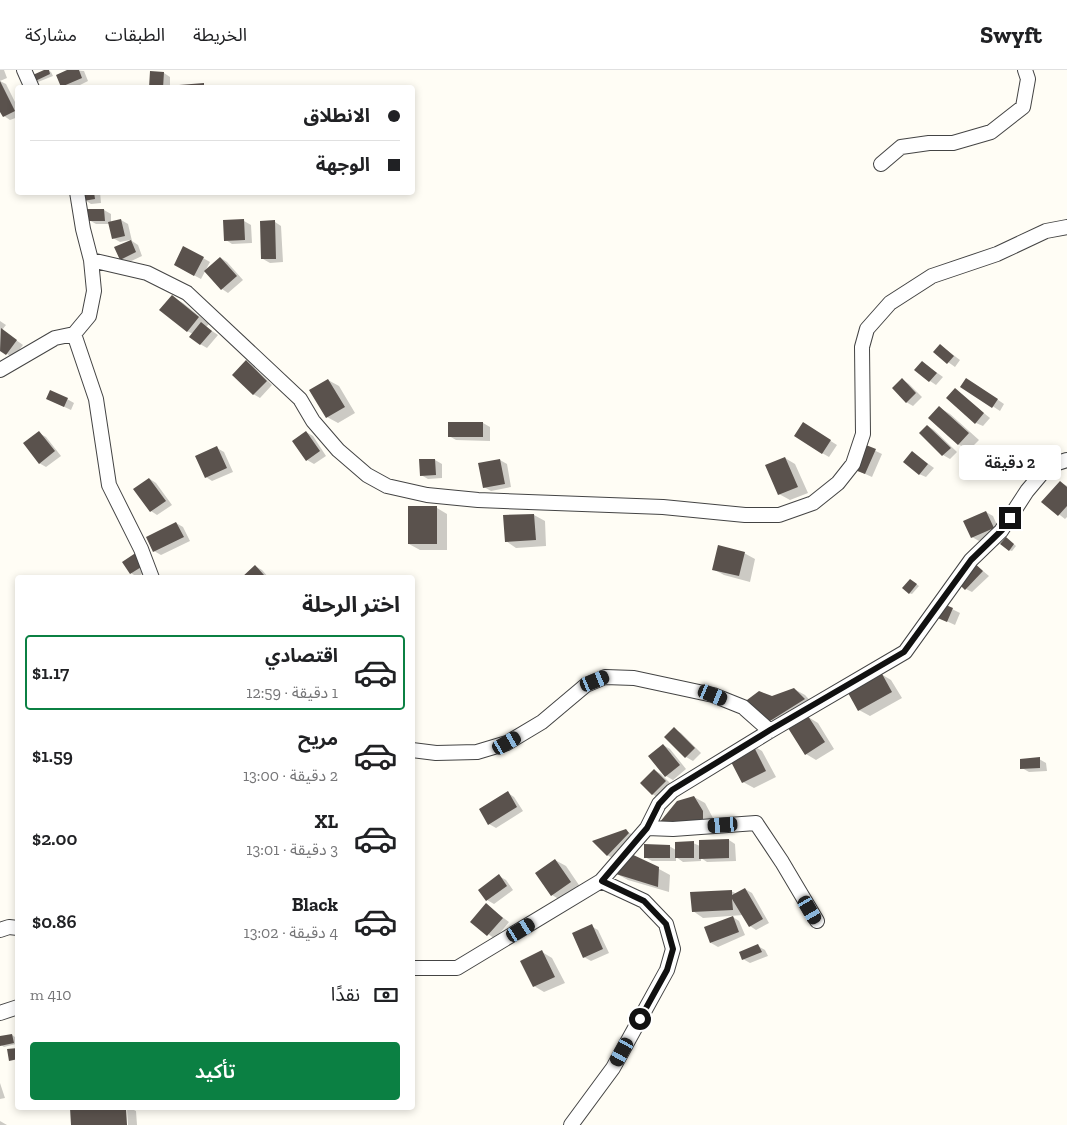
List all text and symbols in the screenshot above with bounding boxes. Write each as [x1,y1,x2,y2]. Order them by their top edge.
text: Swyft [980,20,1042,49]
text: مشاركة [25,24,77,46]
text: الطبقات [105,24,165,46]
text: الخريطة [193,24,247,46]
text: الانطلاق [304,104,370,127]
text: الوجهة [316,153,370,176]
callout: 2 دقيقة [959,446,1061,480]
text: 2 دقيقة [985,453,1035,472]
route end [999,507,1021,529]
text: اختر الرحلة [302,591,400,618]
text: اقتصادي [265,644,338,667]
icon: car [353,650,398,695]
text: $1.17 [32,661,69,684]
car [578,668,611,694]
car [696,682,729,708]
text: 1 دقيقة · 12:59 [246,683,338,702]
text: مريح [298,727,338,750]
car [490,729,523,757]
icon: car [353,733,398,778]
text: $1.59 [32,744,73,767]
text: 2 دقيقة · 13:00 [243,766,338,785]
text: XL [315,810,338,833]
icon: car [353,816,398,861]
car [707,816,738,834]
text: $2.00 [32,827,77,850]
text: 3 دقيقة · 13:01 [246,840,338,859]
text: Black [292,893,338,916]
car [796,893,823,927]
icon: car [353,899,398,944]
text: $0.86 [32,910,77,933]
car [504,916,537,944]
text: 4 دقيقة · 13:02 [243,923,338,942]
icon: cash [372,981,400,1009]
text: نقدًا [331,983,360,1006]
text: 410 m [30,985,71,1004]
route start [629,1008,651,1030]
car [608,1035,635,1069]
button: تأكيد [30,1042,400,1100]

